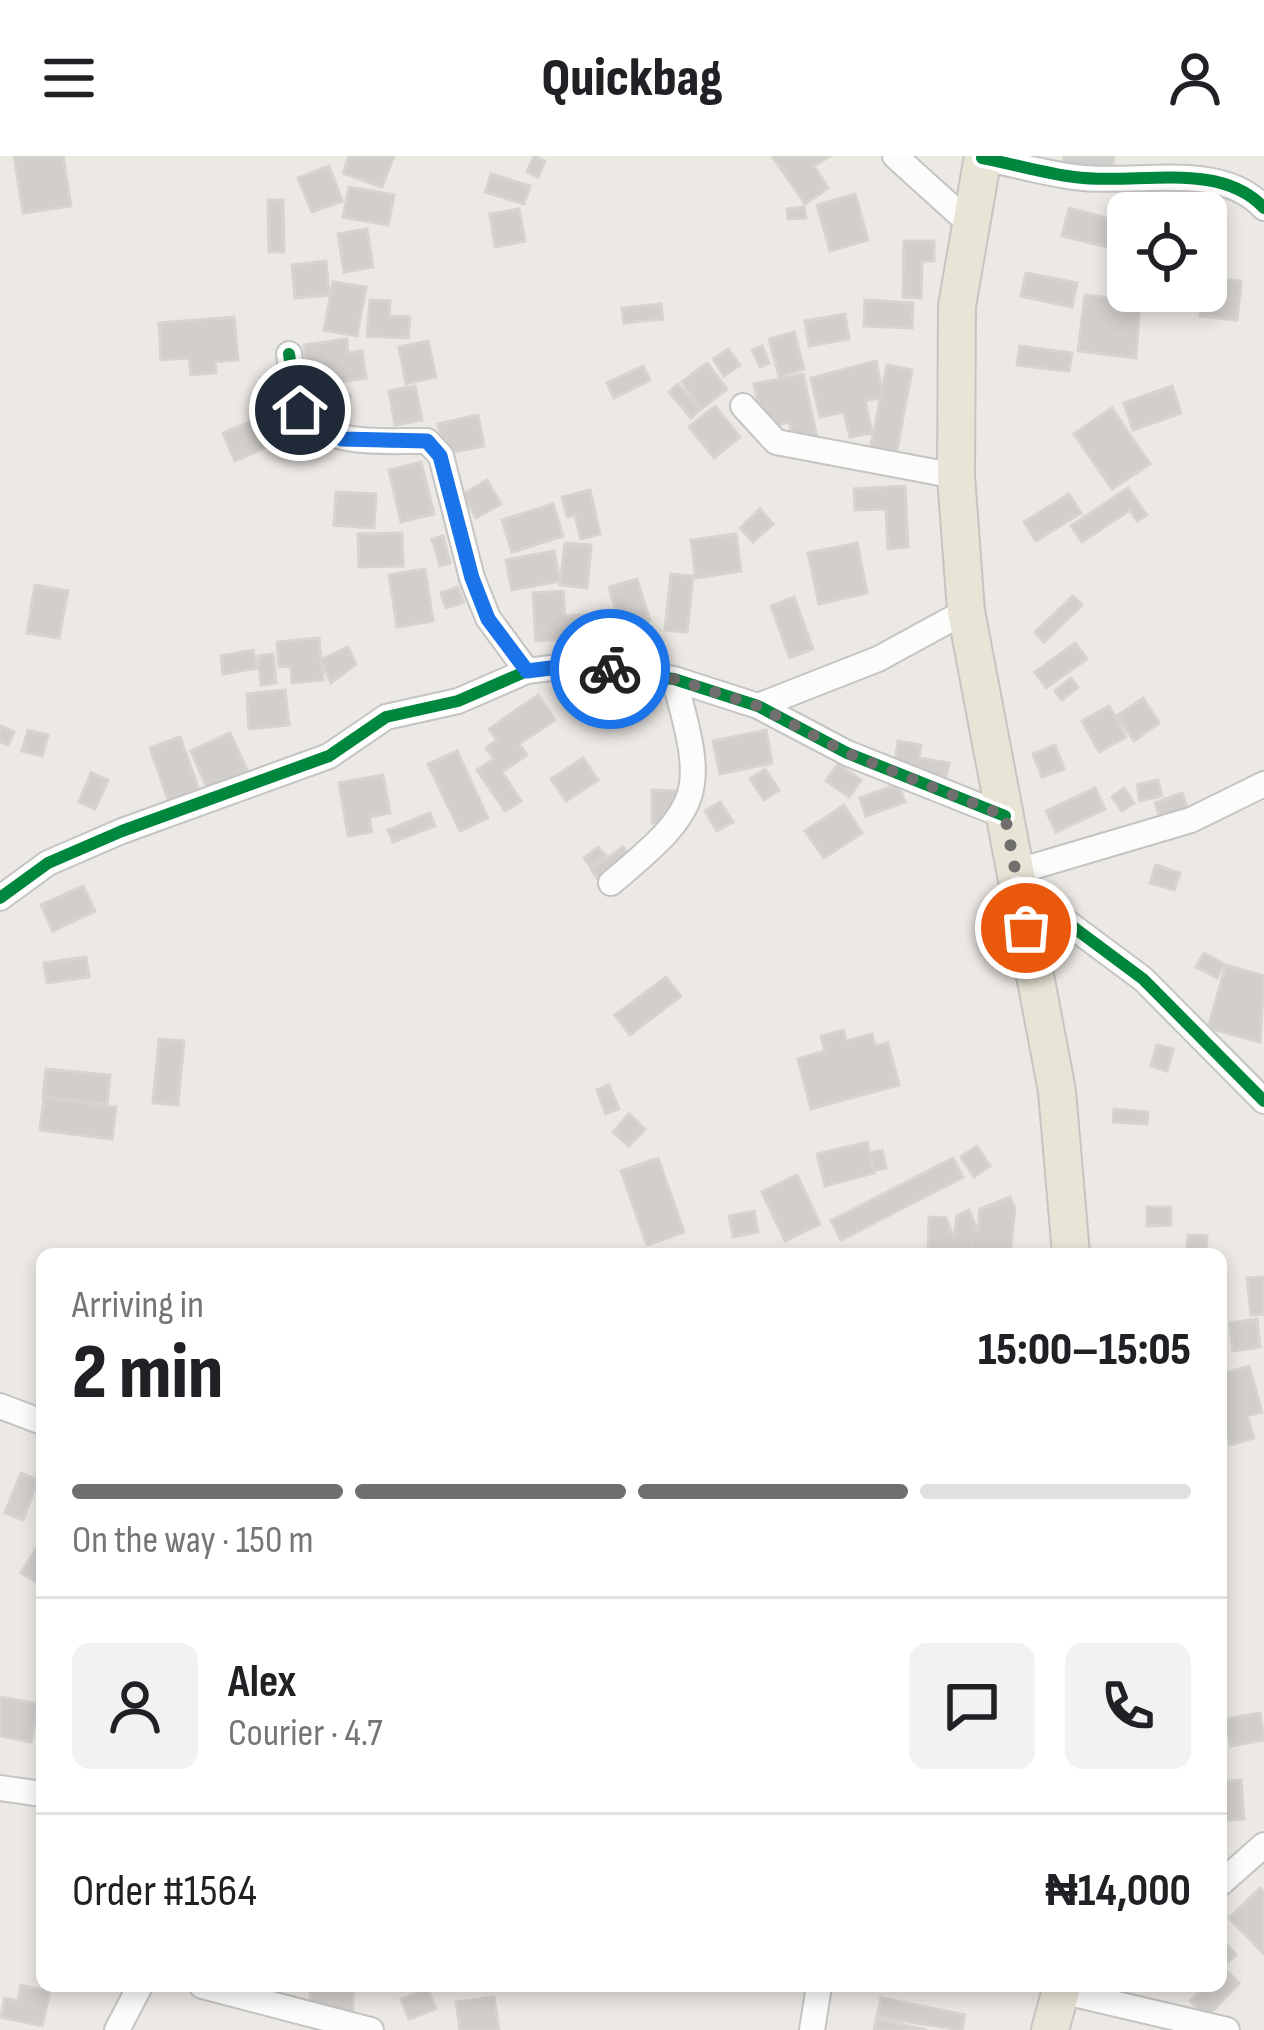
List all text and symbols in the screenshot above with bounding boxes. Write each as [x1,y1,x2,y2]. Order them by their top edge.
icon: menu [36,45,102,111]
icon: person [1162,45,1228,111]
text: Quickbag [541,46,723,111]
map controls [1107,192,1227,312]
button: locate [1107,192,1227,312]
pin [249,359,351,461]
icon: home [267,377,333,443]
courier [550,609,670,729]
icon: bike [577,636,643,702]
pin [975,877,1077,979]
icon: bag [993,895,1059,961]
text: Arriving in [72,1282,204,1329]
text: 15:00–15:05 [978,1323,1191,1378]
text: 2 min [72,1327,223,1420]
text: On the way · 150 m [72,1517,314,1564]
button: person [72,1643,198,1769]
button: chat [909,1643,1035,1769]
button: phone [1065,1643,1191,1769]
text: Alex [228,1655,296,1710]
text: Courier · 4.7 [228,1710,383,1757]
text: Order #1564 [72,1864,257,1919]
text: ₦14,000 [1045,1864,1191,1919]

